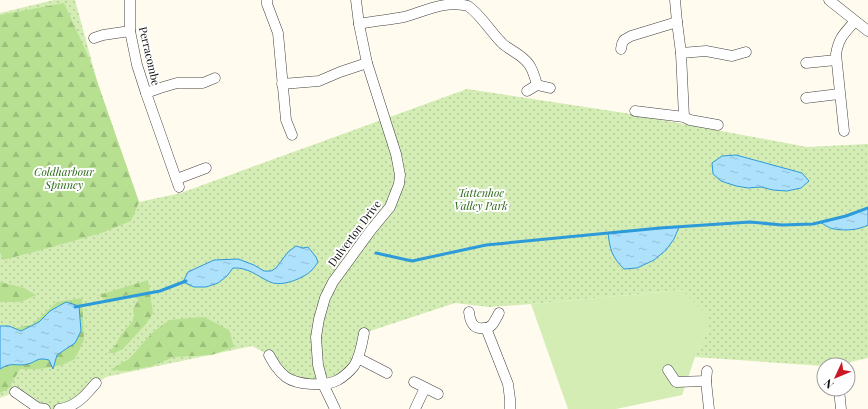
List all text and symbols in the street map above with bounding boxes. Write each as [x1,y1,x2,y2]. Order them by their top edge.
street label: Perracombe [136,25,164,87]
park label: Coldharbour Spinney [34,164,94,192]
park label: Tattenhoe Valley Park [454,185,508,213]
street label: Dulverton Drive [324,196,384,269]
north arrow [816,357,856,397]
text: N [820,376,837,392]

